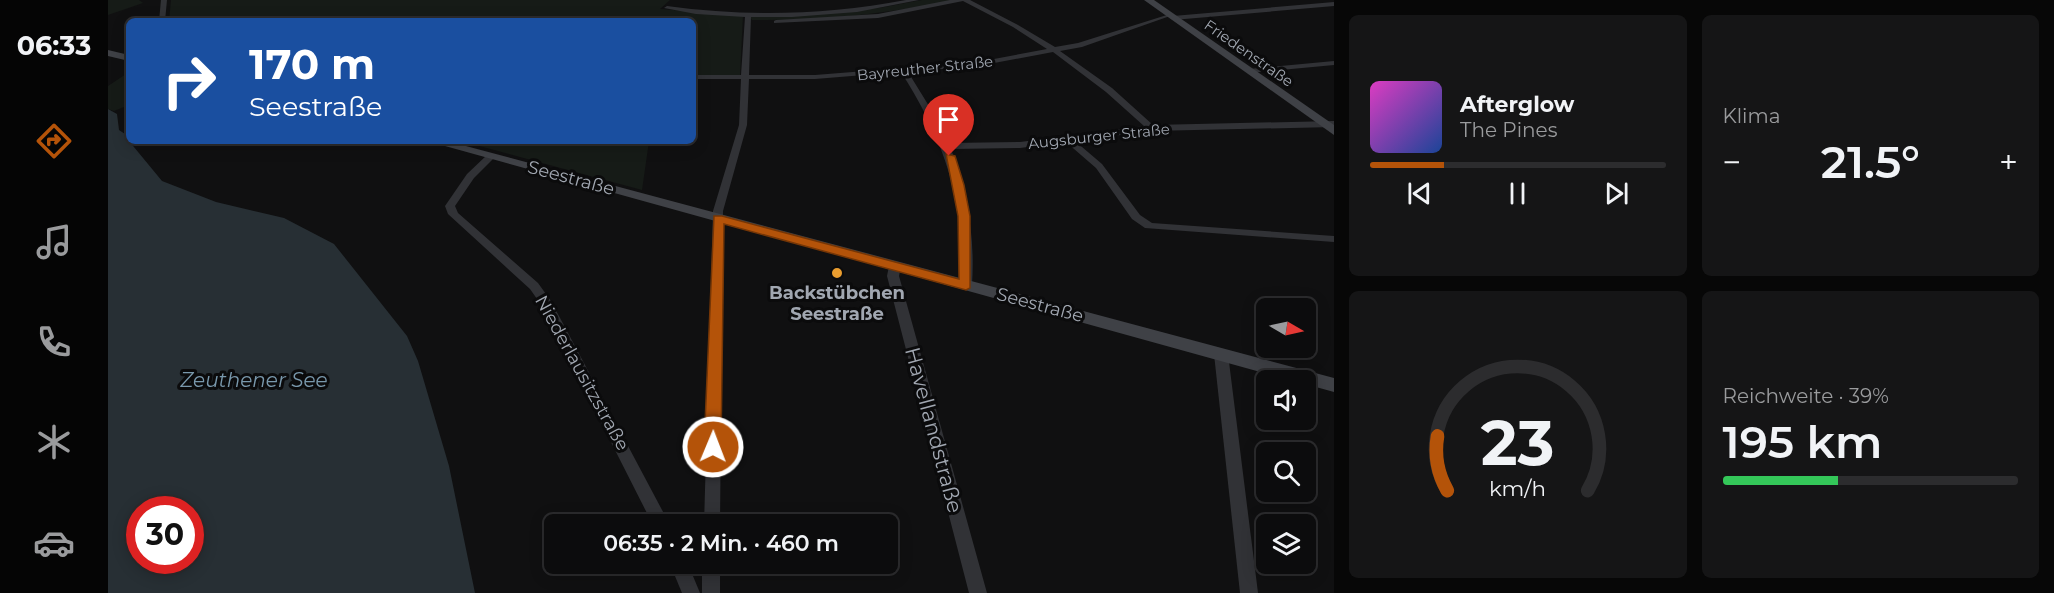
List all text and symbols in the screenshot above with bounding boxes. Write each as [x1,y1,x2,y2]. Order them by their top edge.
street label: Friedenstraße [1201,15,1297,91]
text: 06:33 [17,29,91,62]
text: 170 m [249,38,375,90]
icon: right [150,42,228,120]
street label: Bayreuther Straße [856,51,994,85]
text: Seestraße [249,90,382,123]
text: Afterglow [1460,91,1574,118]
pin [923,94,974,156]
icon: arrive [932,103,965,136]
text: Klima [1723,104,1781,128]
text: The Pines [1460,118,1557,142]
street label: Augsburger Straße [1027,119,1171,153]
icon: directions [33,120,75,162]
text: 21.5° [1821,134,1920,189]
text: − [1723,142,1741,182]
text: + [1999,142,2018,182]
street label: Seestraße [525,156,617,200]
icon: previous [1403,177,1436,210]
icon: pause [1501,177,1534,210]
icon: next [1600,177,1633,210]
icon: music [33,221,75,263]
marker: Backstübchen Seestraße [830,266,844,280]
place label: Backstübchen Seestraße [769,282,905,325]
street label: Seestraße [994,283,1086,327]
street label: Niederlausitzstraße [530,292,634,455]
north arrow [1256,298,1316,358]
map controls [1256,298,1316,574]
icon: phone [33,321,75,363]
street label: Havellandstraße [900,344,968,516]
water label: Zeuthener See [179,368,328,392]
button: sound [1256,370,1316,430]
text: Reichweite · 39% [1723,384,1889,408]
text: 23 [1481,405,1555,481]
text: 195 km [1723,414,1882,469]
position arrow [681,415,745,479]
icon: climate [33,421,75,463]
button: search [1256,442,1316,502]
text: km/h [1489,476,1546,502]
speed limit sign: 30 [126,496,204,574]
button: layers [1256,514,1316,574]
icon: car [33,522,75,564]
text: 06:35 · 2 Min. · 460 m [603,530,839,557]

